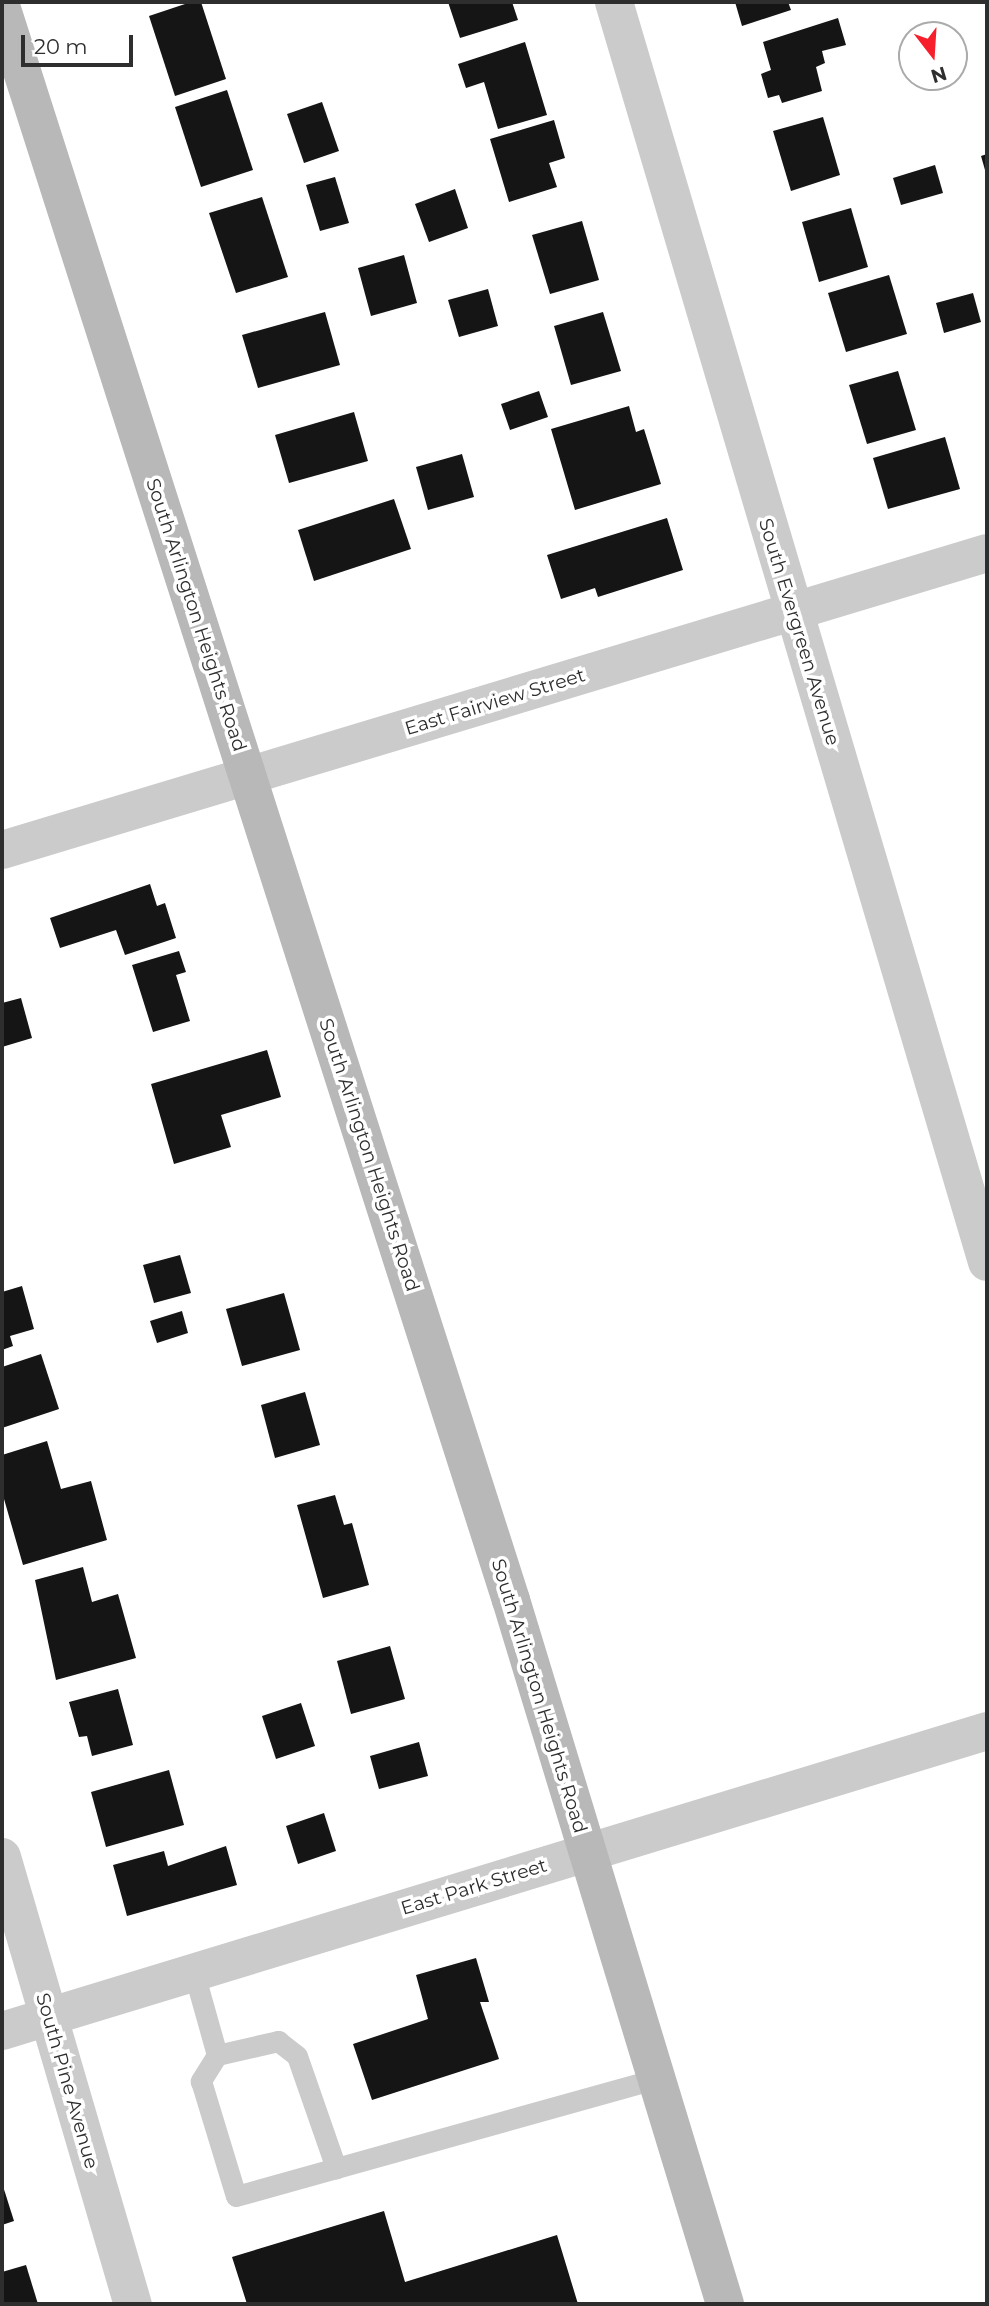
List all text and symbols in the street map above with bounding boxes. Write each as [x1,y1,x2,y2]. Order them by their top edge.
scale bar [24,21,136,65]
north arrow [898,21,968,91]
text: 20 m [34,34,88,59]
text: N [928,61,949,88]
street label: South Arlington Heights Road [141,476,251,754]
street label: South Evergreen Avenue [754,516,844,748]
street label: East Fairview Street [402,664,588,740]
street label: South Arlington Heights Road [314,1016,424,1294]
street label: South Arlington Heights Road [486,1556,592,1836]
street label: East Park Street [398,1854,550,1920]
street label: South Pine Avenue [31,1991,103,2171]

